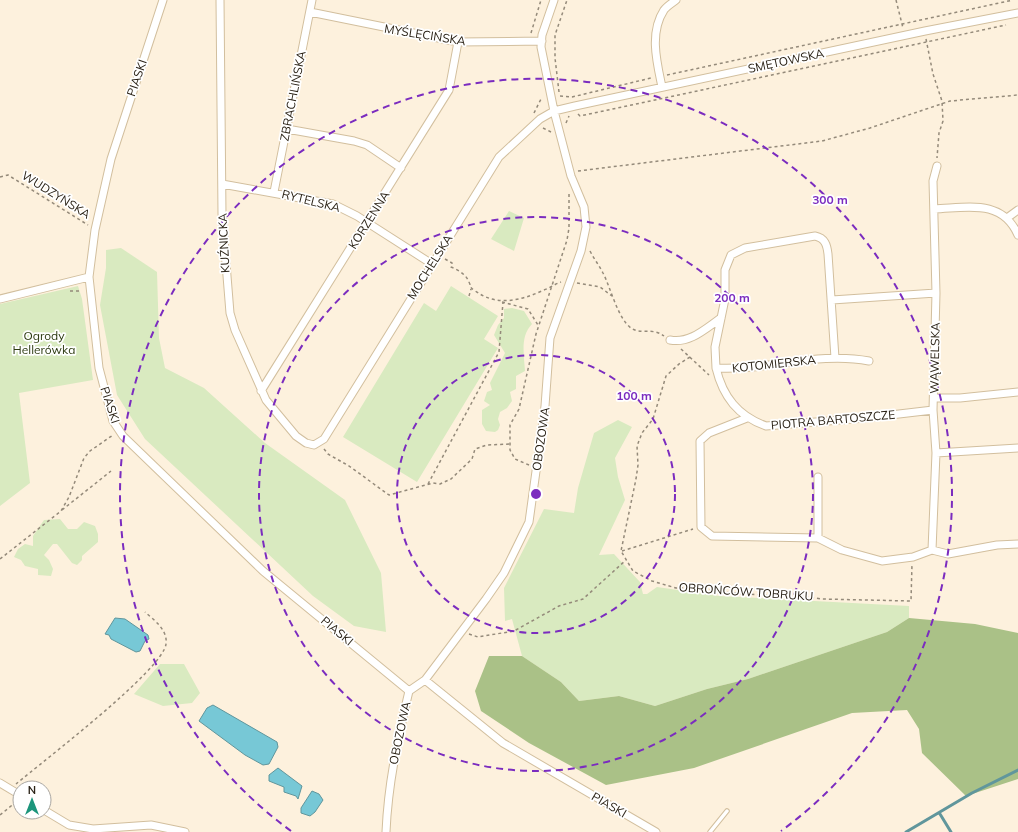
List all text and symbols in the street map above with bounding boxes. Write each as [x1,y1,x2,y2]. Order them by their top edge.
street label: MYŚLĘCIŃSKA [383,21,467,48]
street label: SMĘTOWSKA [747,45,825,76]
street label: ZBRACHLIŃSKA [276,49,309,142]
street label: PIASKI [123,57,150,98]
street label: WUDZYŃSKA [19,168,93,222]
street label: RYTELSKA [280,186,342,215]
street label: KORZENNA [345,188,392,252]
text: 300 m [812,192,848,207]
street label: KUŹNICKA [214,213,233,273]
street label: MOCHELSKA [404,231,456,302]
text: 200 m [714,290,750,305]
street label: WĄWELSKA [926,322,943,394]
park label: Ogrody Hellerówka [13,328,75,357]
street label: KOTOMIERSKA [731,352,817,375]
street label: PIASKI [97,385,123,425]
text: 100 m [616,388,652,403]
street label: OBOZOWA [529,406,552,472]
street label: PIOTRA BARTOSZCZE [770,407,896,432]
centre of rings [529,487,543,501]
street label: OBROŃCÓW TOBRUKU [678,579,814,604]
street label: PIASKI [318,613,357,649]
street label: OBOZOWA [386,700,414,766]
north arrow [12,780,52,820]
text: N [28,783,36,797]
street label: PIASKI [589,789,629,821]

